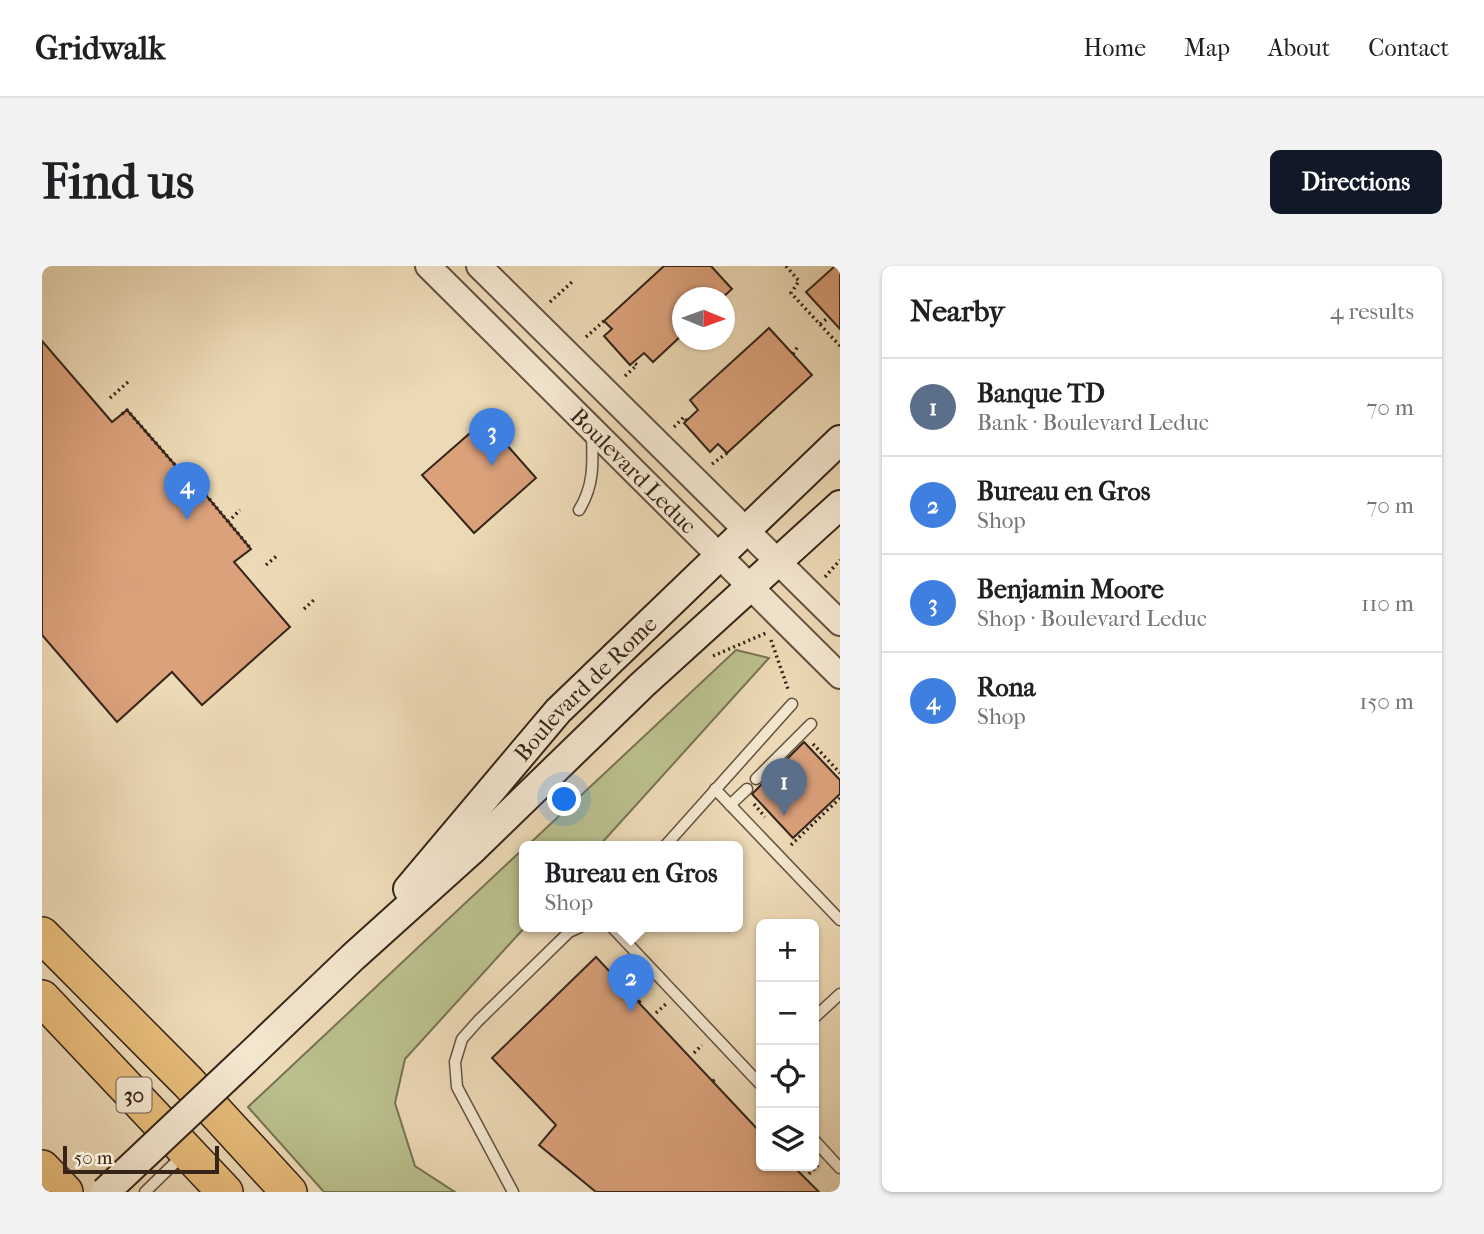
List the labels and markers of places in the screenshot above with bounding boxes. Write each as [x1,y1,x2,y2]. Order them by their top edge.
pin: 3 [469,408,515,466]
pin: 4 [164,462,210,520]
pin: 1 [761,758,807,816]
pin: 2 [608,954,654,1012]

